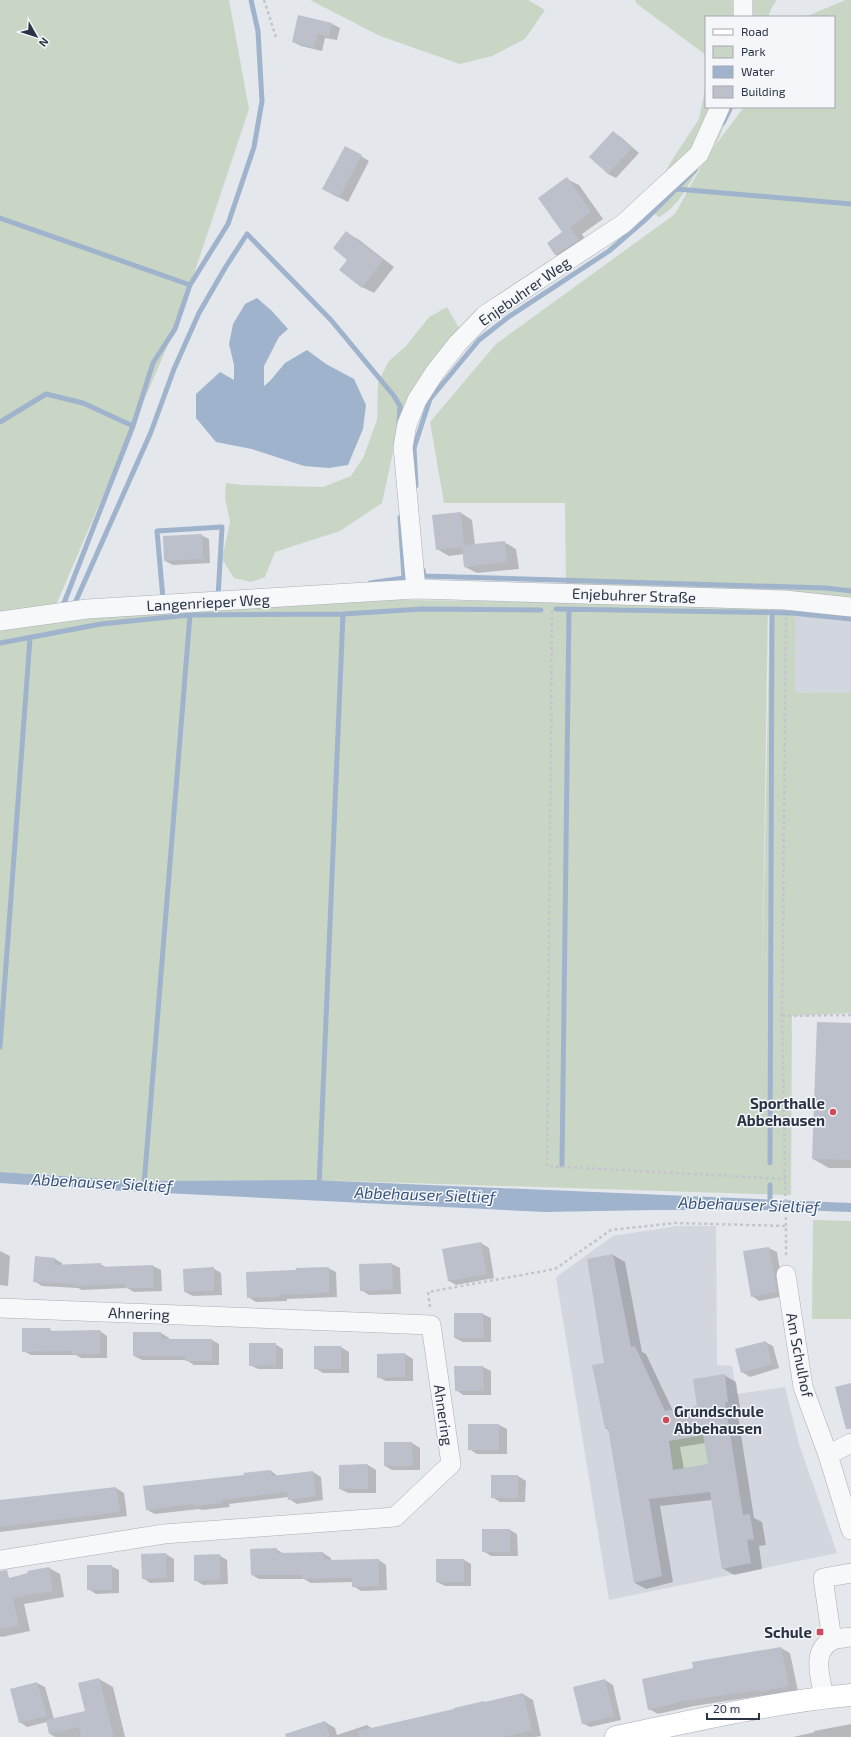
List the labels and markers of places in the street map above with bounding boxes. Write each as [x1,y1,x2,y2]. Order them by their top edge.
place label: Sporthalle Abbehausen [737,1094,825,1129]
marker: Sporthalle Abbehausen [828,1107,838,1117]
place label: Grundschule Abbehausen [674,1402,764,1437]
marker: Grundschule Abbehausen [661,1415,671,1425]
place label: Schule [764,1623,812,1641]
marker: Schule [815,1627,825,1637]

